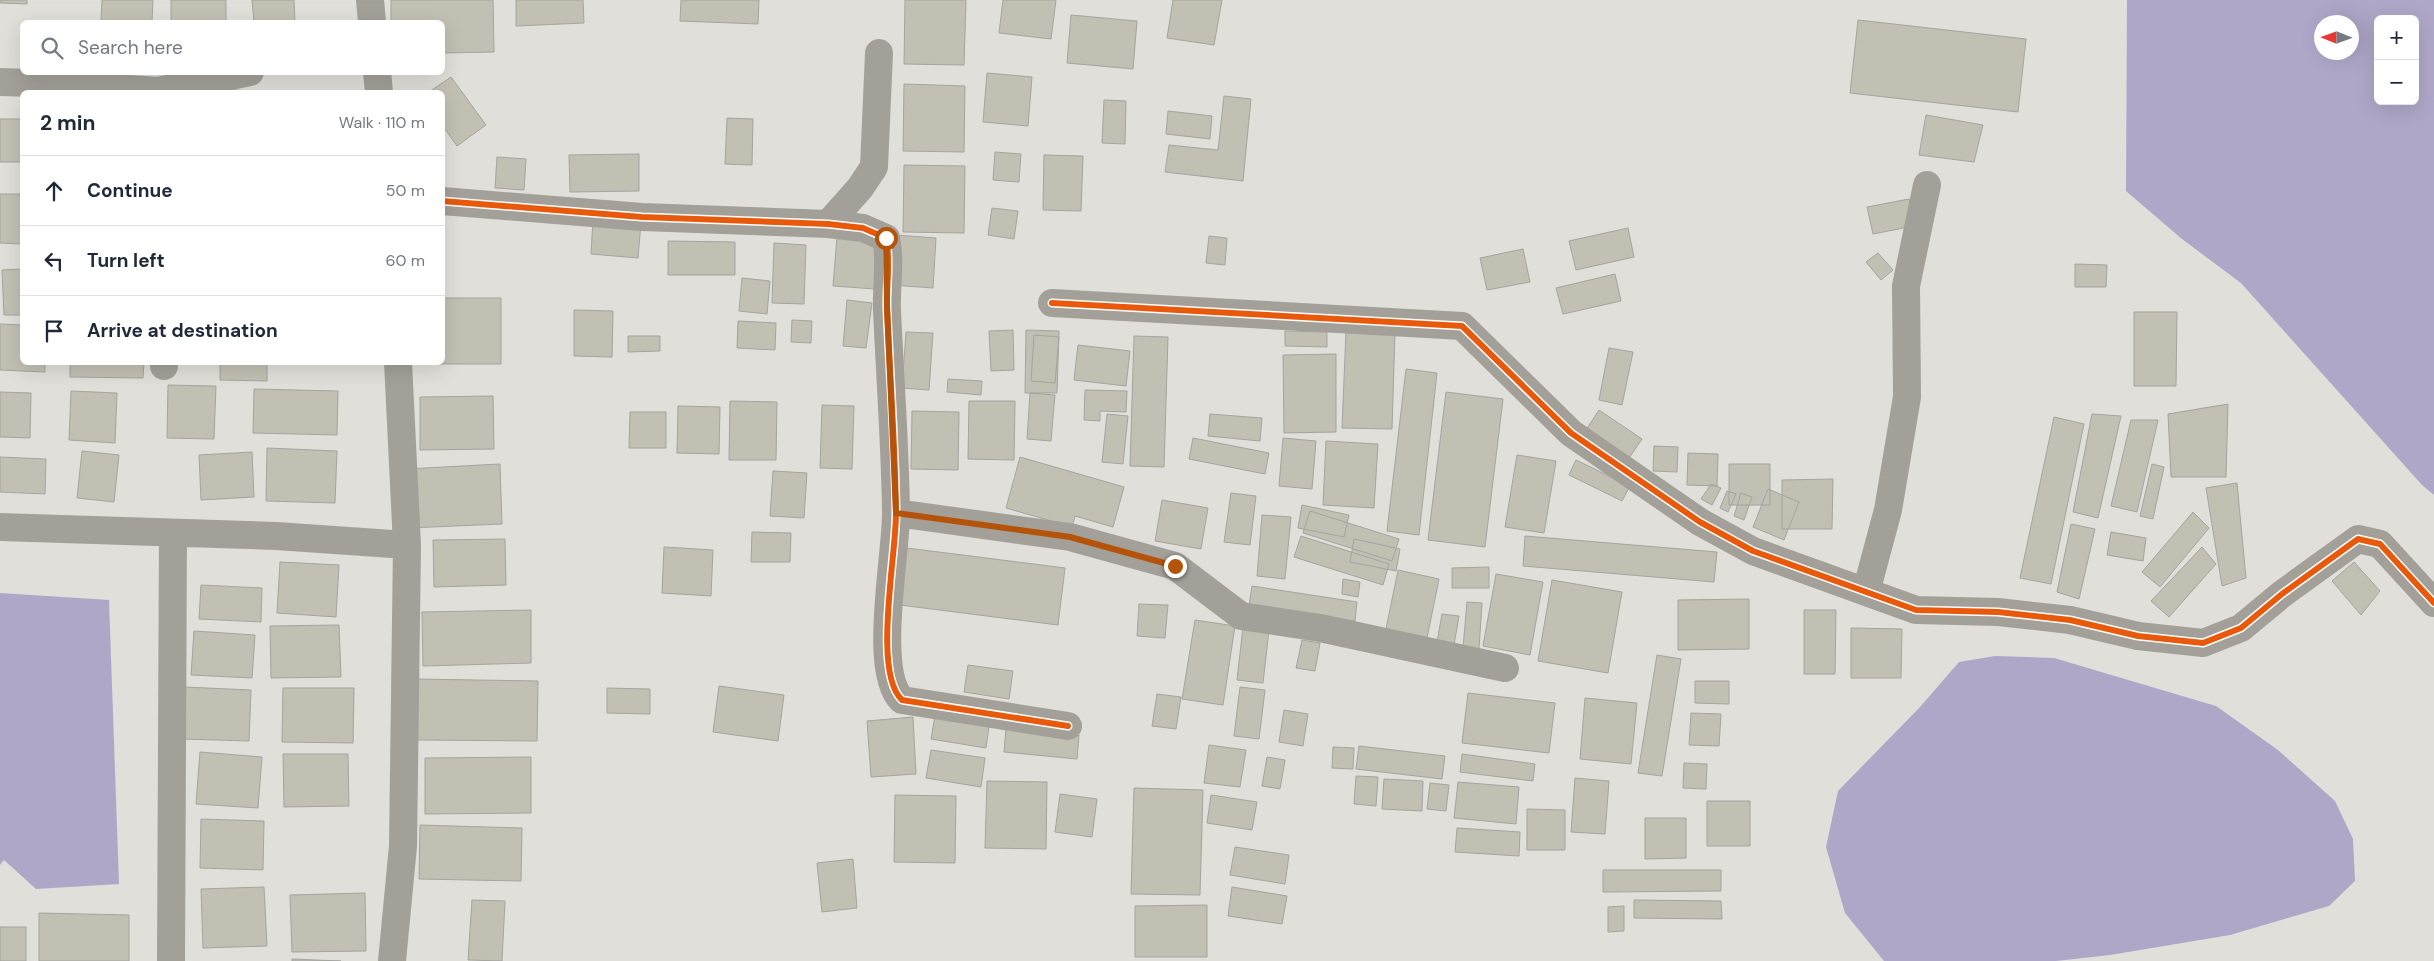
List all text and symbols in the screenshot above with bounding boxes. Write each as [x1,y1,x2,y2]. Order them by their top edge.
north arrow [2314,15,2359,60]
map controls [2374,15,2419,105]
button: + [2374,15,2419,60]
search box [20,20,445,75]
icon: search [38,34,66,62]
text: Search here [78,35,183,60]
button: − [2374,60,2419,105]
text: 2 min [40,109,96,137]
text: Walk · 110 m [339,112,425,133]
icon: ahead [40,177,68,205]
text: Continue [87,178,173,203]
text: 50 m [386,180,425,201]
route start [875,227,898,250]
icon: left [40,247,68,275]
text: Turn left [87,248,165,273]
text: 60 m [385,250,425,271]
icon: arrive [40,317,68,345]
text: Arrive at destination [87,318,278,343]
route end [1164,555,1187,578]

